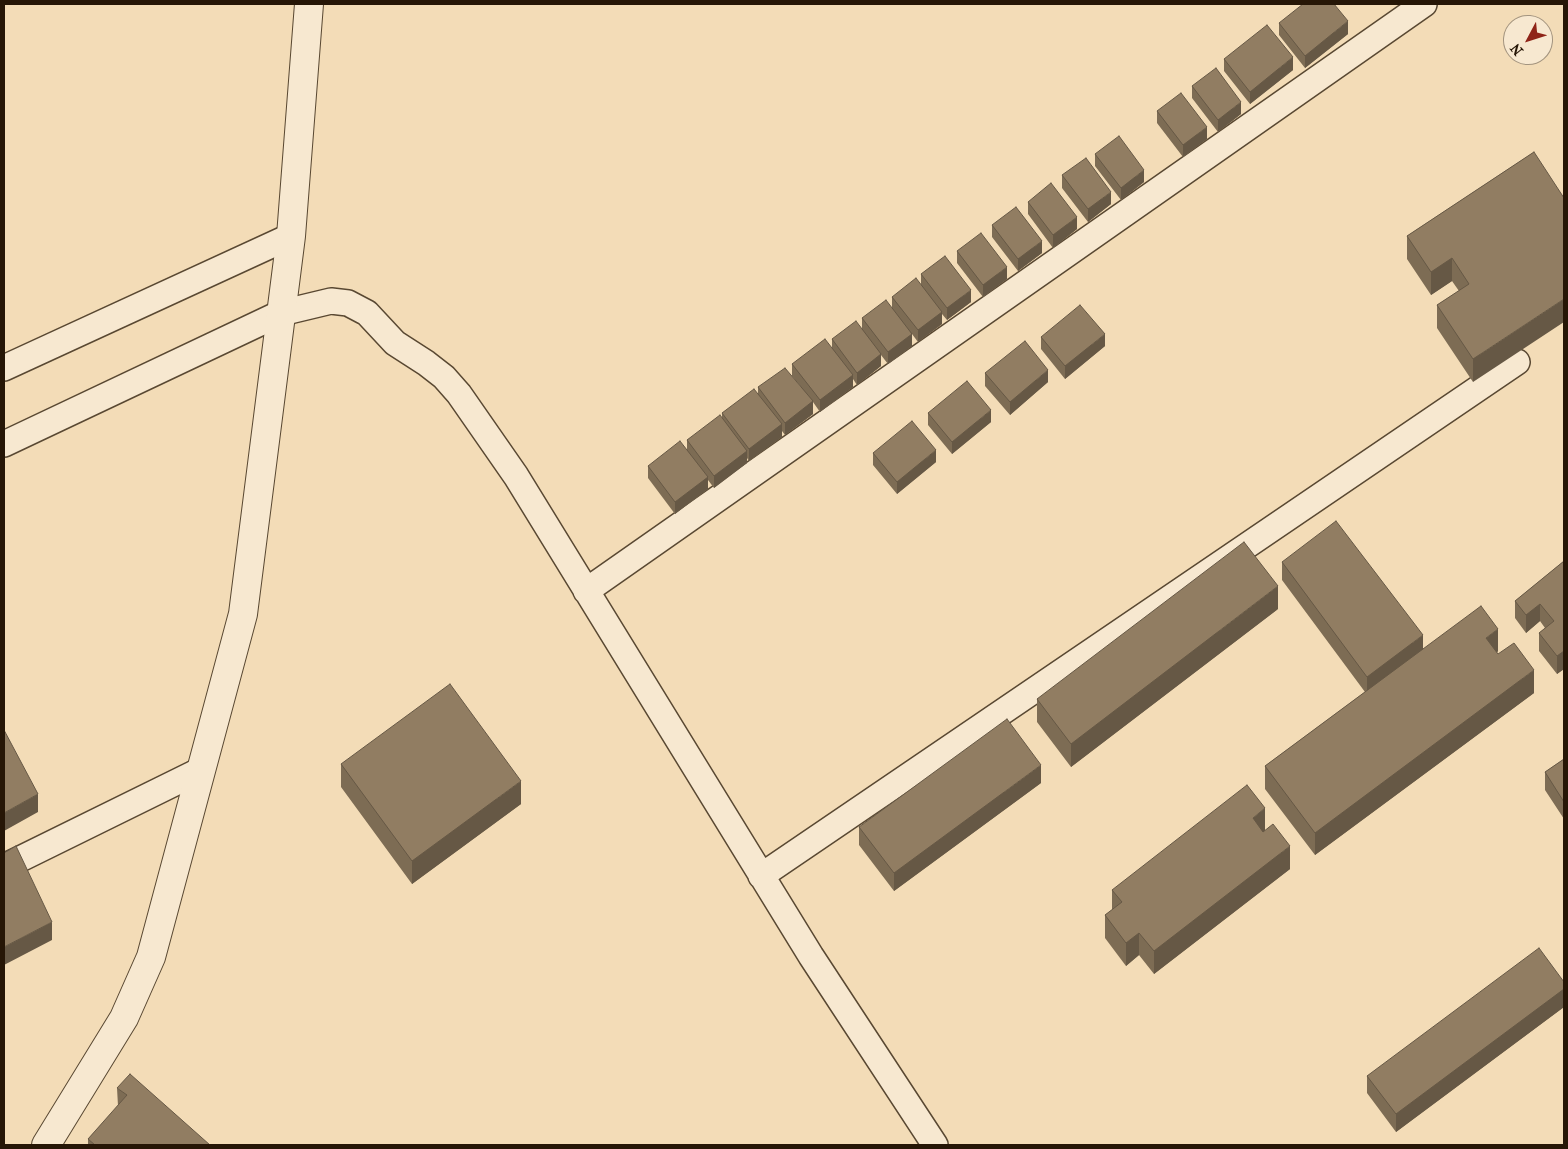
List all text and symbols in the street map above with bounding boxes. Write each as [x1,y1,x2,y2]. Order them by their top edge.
north arrow [1503,15,1553,65]
text: N [1507,40,1527,59]

